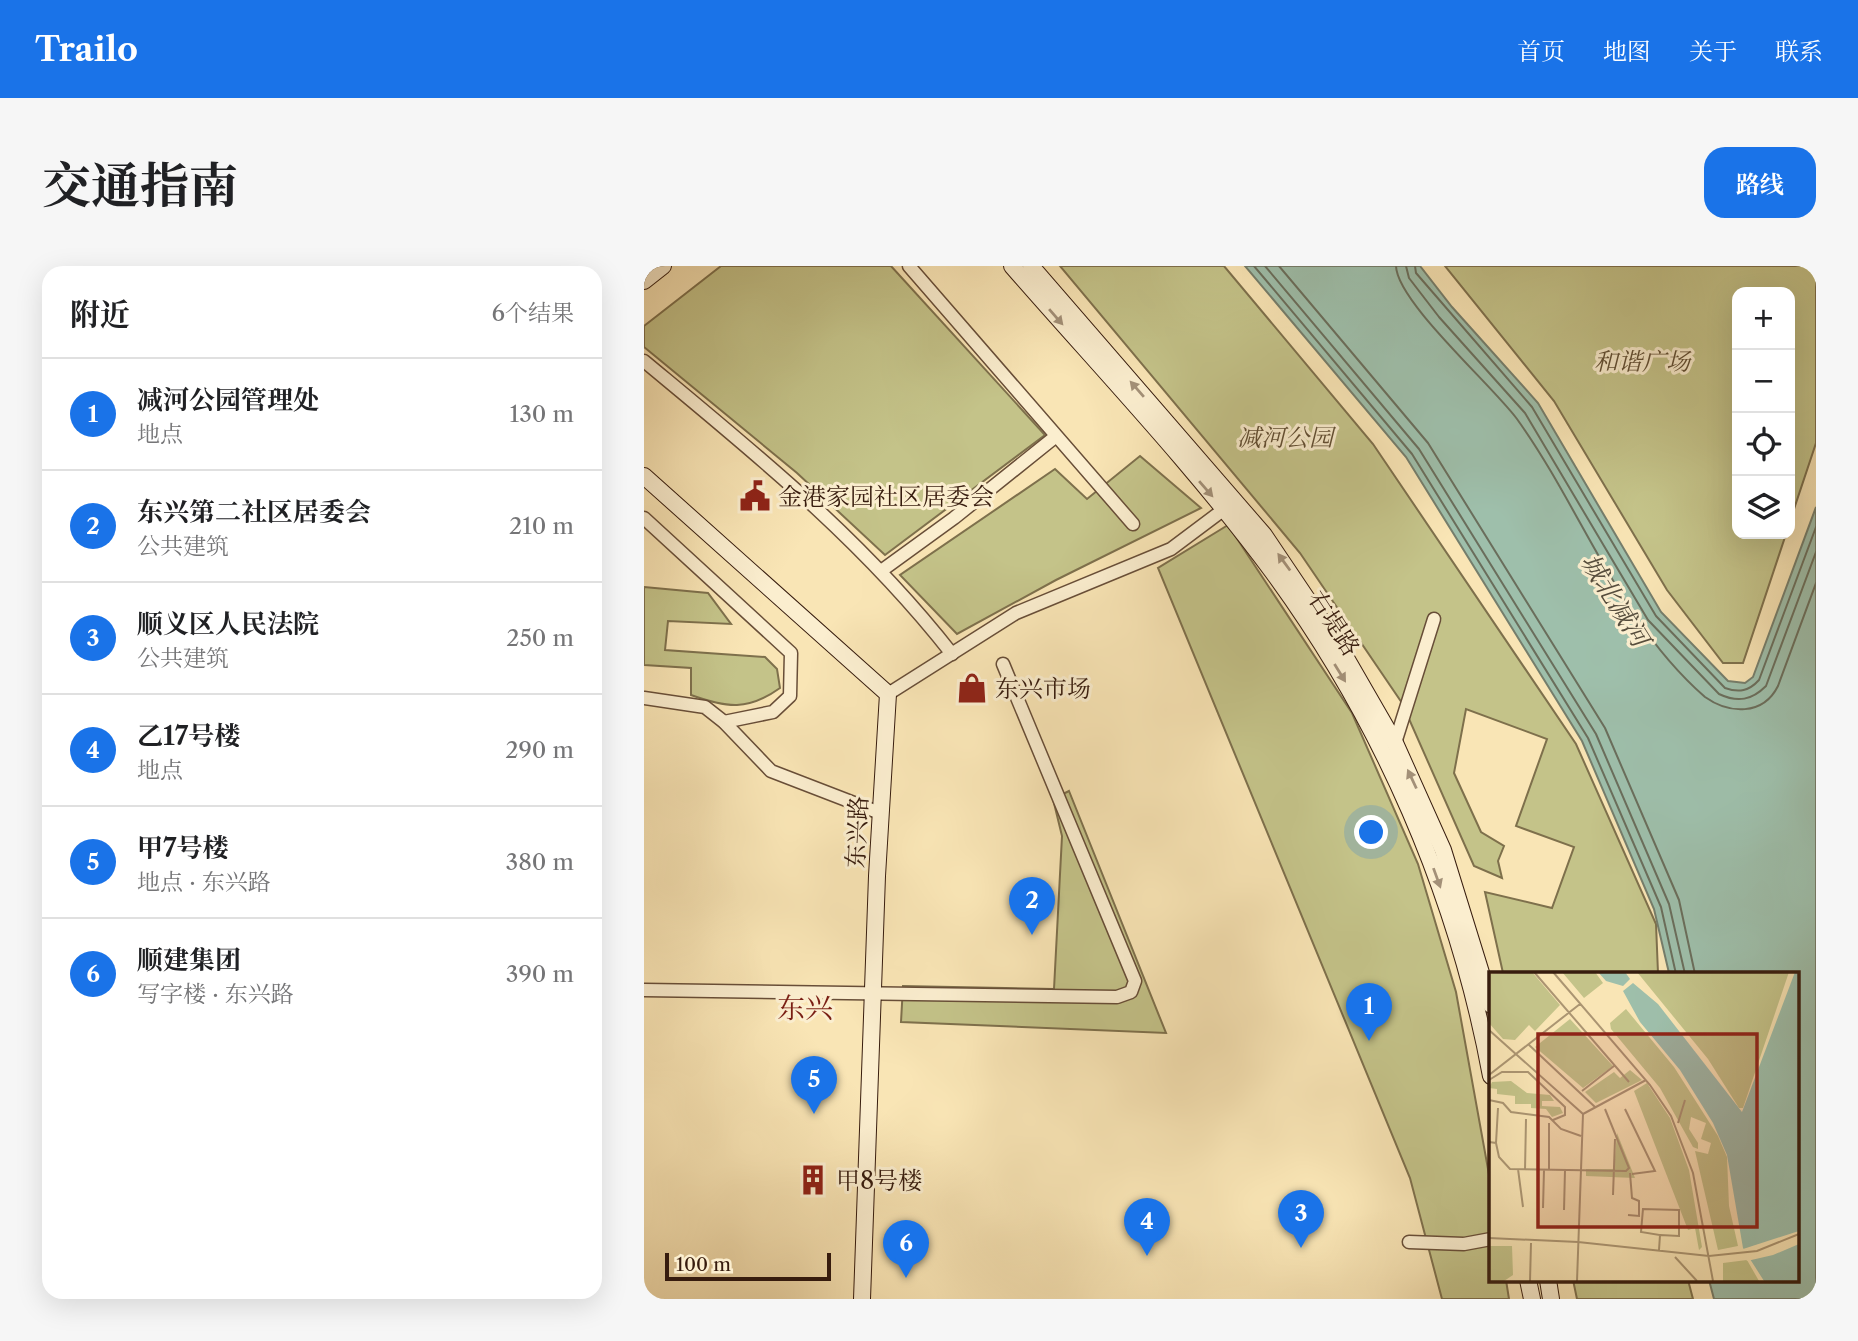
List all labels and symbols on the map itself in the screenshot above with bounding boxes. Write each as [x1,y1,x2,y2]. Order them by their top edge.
one-way arrow [1048,309,1063,326]
park label: 和谐广场 [1594,347,1692,376]
one-way arrow [1129,380,1145,398]
park label: 减河公园 [1237,423,1337,452]
public building icon: 金港家园社区居委会 [738,479,772,513]
one-way arrow [1198,480,1214,498]
place label: 金港家园社区居委会 [778,482,994,511]
water label: 城北减河 [1574,547,1658,656]
one-way arrow [1277,553,1291,571]
street label: 右堤路 [1302,585,1366,661]
one-way arrow [1333,663,1346,682]
shop icon: 东兴市场 [955,671,989,705]
place label: 东兴市场 [995,674,1091,703]
one-way arrow [1406,769,1418,789]
street label: 东兴路 [841,795,873,869]
your location [1354,815,1388,849]
one-way arrow [1432,867,1443,888]
pin: 2 [1009,877,1055,935]
inset map [1489,972,1798,1282]
pin: 1 [1346,983,1392,1041]
district label: 东兴 [777,991,833,1025]
pin: 5 [791,1056,837,1114]
building icon: 甲8号楼 [796,1163,830,1197]
place label: 甲8号楼 [836,1166,922,1195]
pin: 3 [1278,1190,1324,1248]
pin: 4 [1124,1198,1170,1256]
pin: 6 [883,1220,929,1278]
scale bar [665,1250,831,1282]

